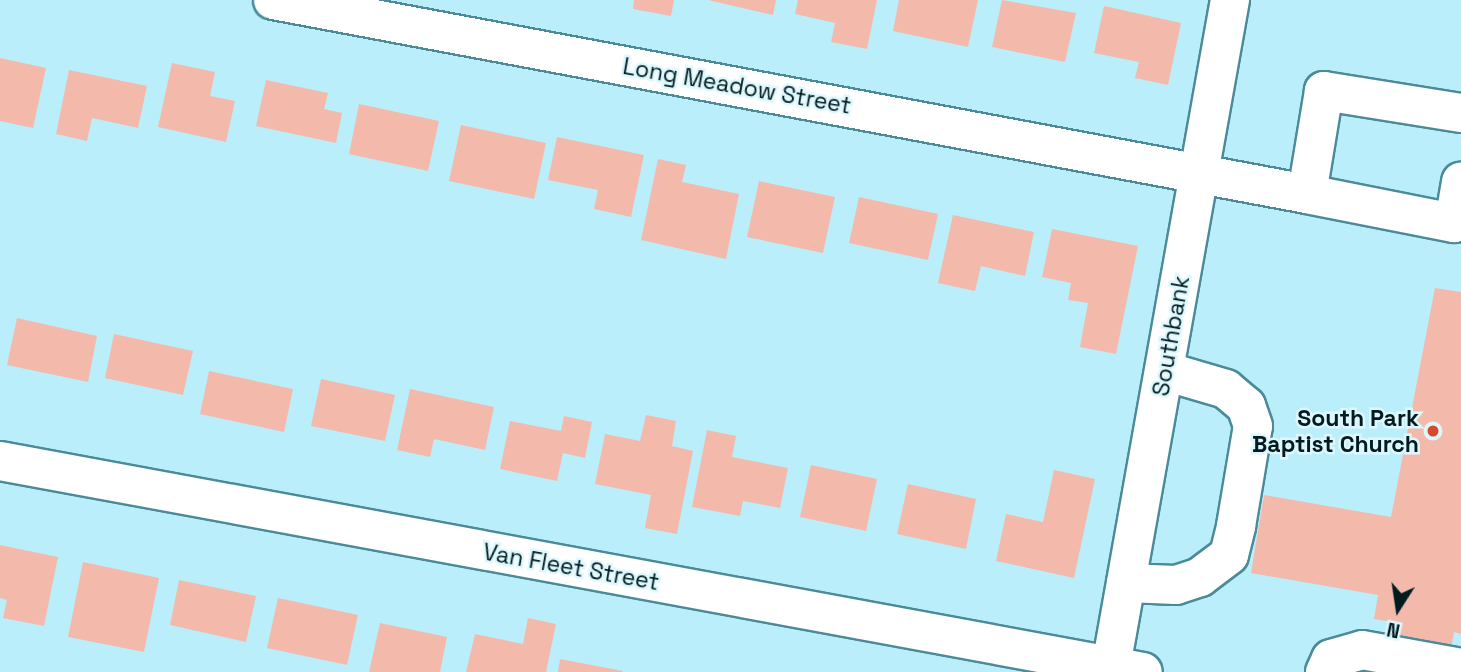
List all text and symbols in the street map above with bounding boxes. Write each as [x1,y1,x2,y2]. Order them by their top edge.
street label: Long Meadow Street [621,52,853,120]
street label: Southbank [1147,274,1195,398]
place label: South Park Baptist Church [1252,404,1419,458]
marker: South Park Baptist Church [1425,423,1441,439]
street label: Van Fleet Street [481,538,661,596]
north arrow [1363,574,1433,644]
text: N [1385,616,1402,644]

